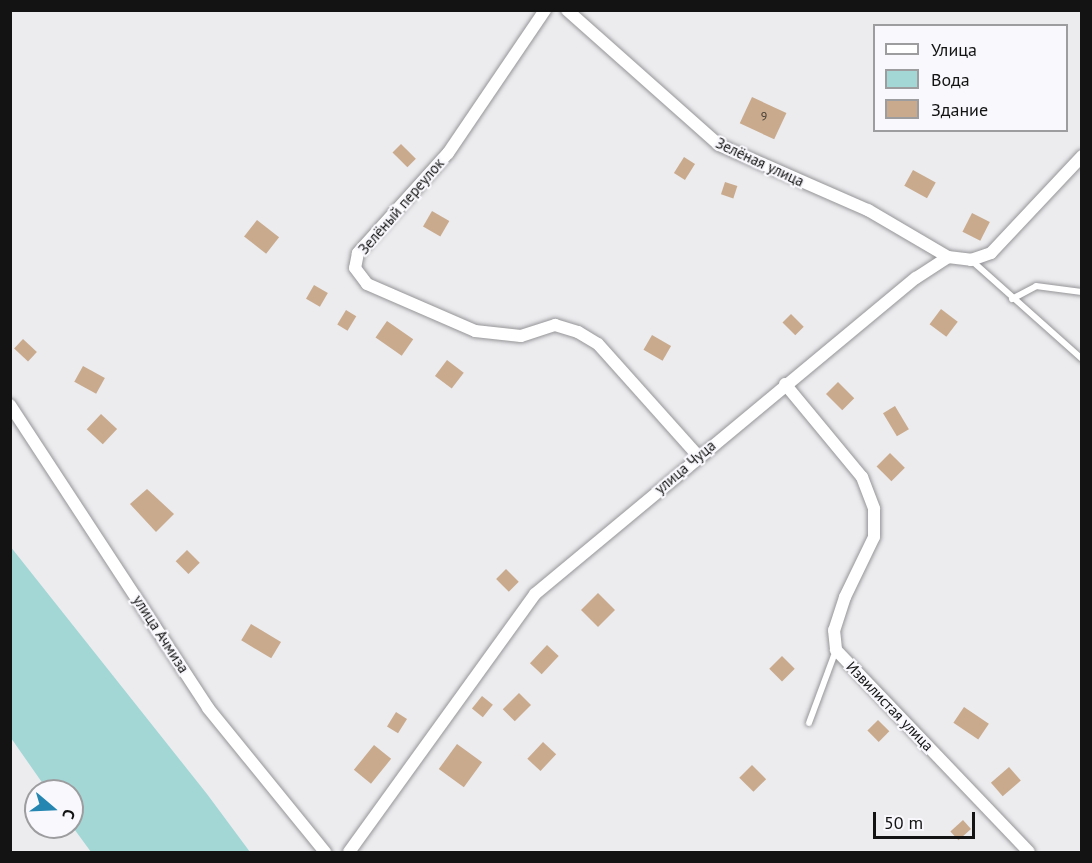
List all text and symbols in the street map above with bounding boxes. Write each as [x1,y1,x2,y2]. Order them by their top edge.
legend [873,24,1068,132]
text: Улица [931,38,977,61]
text: Вода [931,68,970,91]
text: Здание [931,98,988,121]
house number: 9 [761,109,767,123]
street label: Зелёная улица [713,134,807,190]
street label: Зелёный переулок [354,154,448,258]
street label: улица Чуца [651,436,719,498]
street label: улица Ачмиза [129,591,193,677]
street label: Извилистая улица [843,657,937,755]
north arrow [24,779,84,839]
scale bar [876,800,978,838]
text: С [58,807,80,822]
text: 50 m [884,811,923,834]

